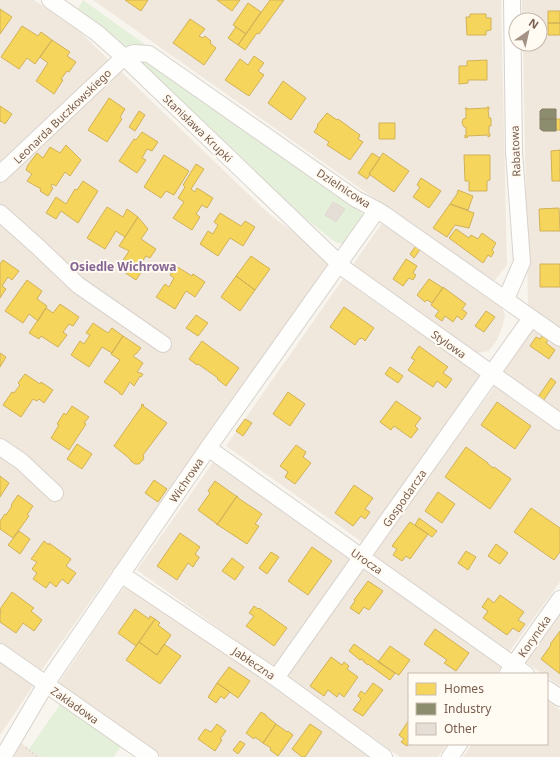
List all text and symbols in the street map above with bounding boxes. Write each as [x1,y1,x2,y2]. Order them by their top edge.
north arrow [508,12,548,52]
text: N [526,15,542,32]
street label: Leonarda Buczkowskiego [10,65,114,167]
street label: Stanisława Krupki [160,91,236,165]
street label: Rabatowa [507,125,523,177]
street label: Dzielnicowa [314,165,374,211]
district label: Osiedle Wichrowa [70,258,176,275]
street label: Stylowa [428,326,470,362]
street label: Wichrowa [166,455,206,505]
street label: Gospodarcza [379,466,429,530]
street label: Urocza [348,545,386,577]
street label: Koryncka [514,612,554,660]
street label: Jabłeczna [229,643,278,683]
legend [408,673,548,745]
text: Homes [444,680,484,697]
street label: Zakładowa [48,683,102,727]
text: Industry [444,700,492,717]
text: Other [444,720,477,737]

